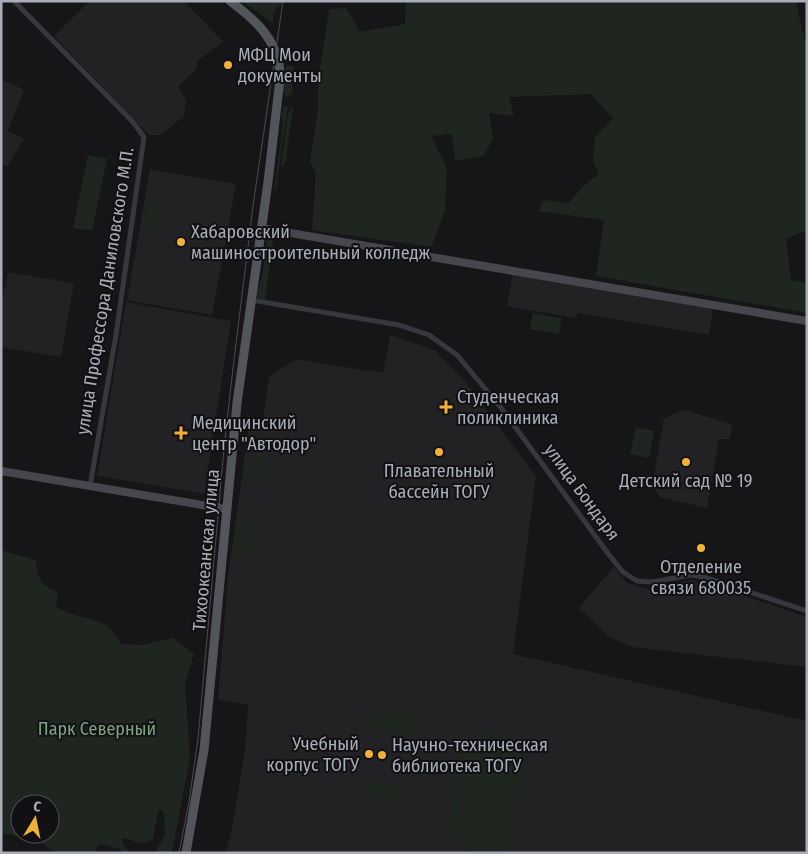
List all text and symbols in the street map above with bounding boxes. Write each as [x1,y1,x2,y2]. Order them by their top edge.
place label: МФЦ Мои документы [238,44,322,87]
marker: МФЦ Мои документы [222,59,234,71]
street label: улица Профессора Даниловского М.П. [71,146,139,436]
place label: Хабаровский машиностроительный колледж [191,221,431,264]
marker: Хабаровский машиностроительный колледж [175,236,187,248]
place label: Студенческая поликлиника [457,386,559,429]
marker: Студенческая поликлиника [439,400,453,414]
place label: Медицинский центр "Автодор" [192,412,316,455]
marker: Медицинский центр "Автодор" [174,426,188,440]
street label: улица Бондаря [540,439,624,545]
marker: Плавательный бассейн ТОГУ [433,446,445,458]
marker: Детский сад № 19 [680,456,692,468]
place label: Плавательный бассейн ТОГУ [384,460,494,503]
street label: Тихоокеанская улица [188,468,224,632]
place label: Детский сад № 19 [619,470,752,492]
marker: Отделение связи 680035 [695,542,707,554]
place label: Отделение связи 680035 [651,556,751,599]
park label: Парк Северный [38,718,156,740]
place label: Учебный корпус ТОГУ [266,733,359,776]
place label: Научно-техническая библиотека ТОГУ [392,734,548,777]
marker: Учебный корпус ТОГУ [363,748,375,760]
marker: Научно-техническая библиотека ТОГУ [376,749,388,761]
north arrow [10,794,60,844]
text: С [32,798,43,816]

